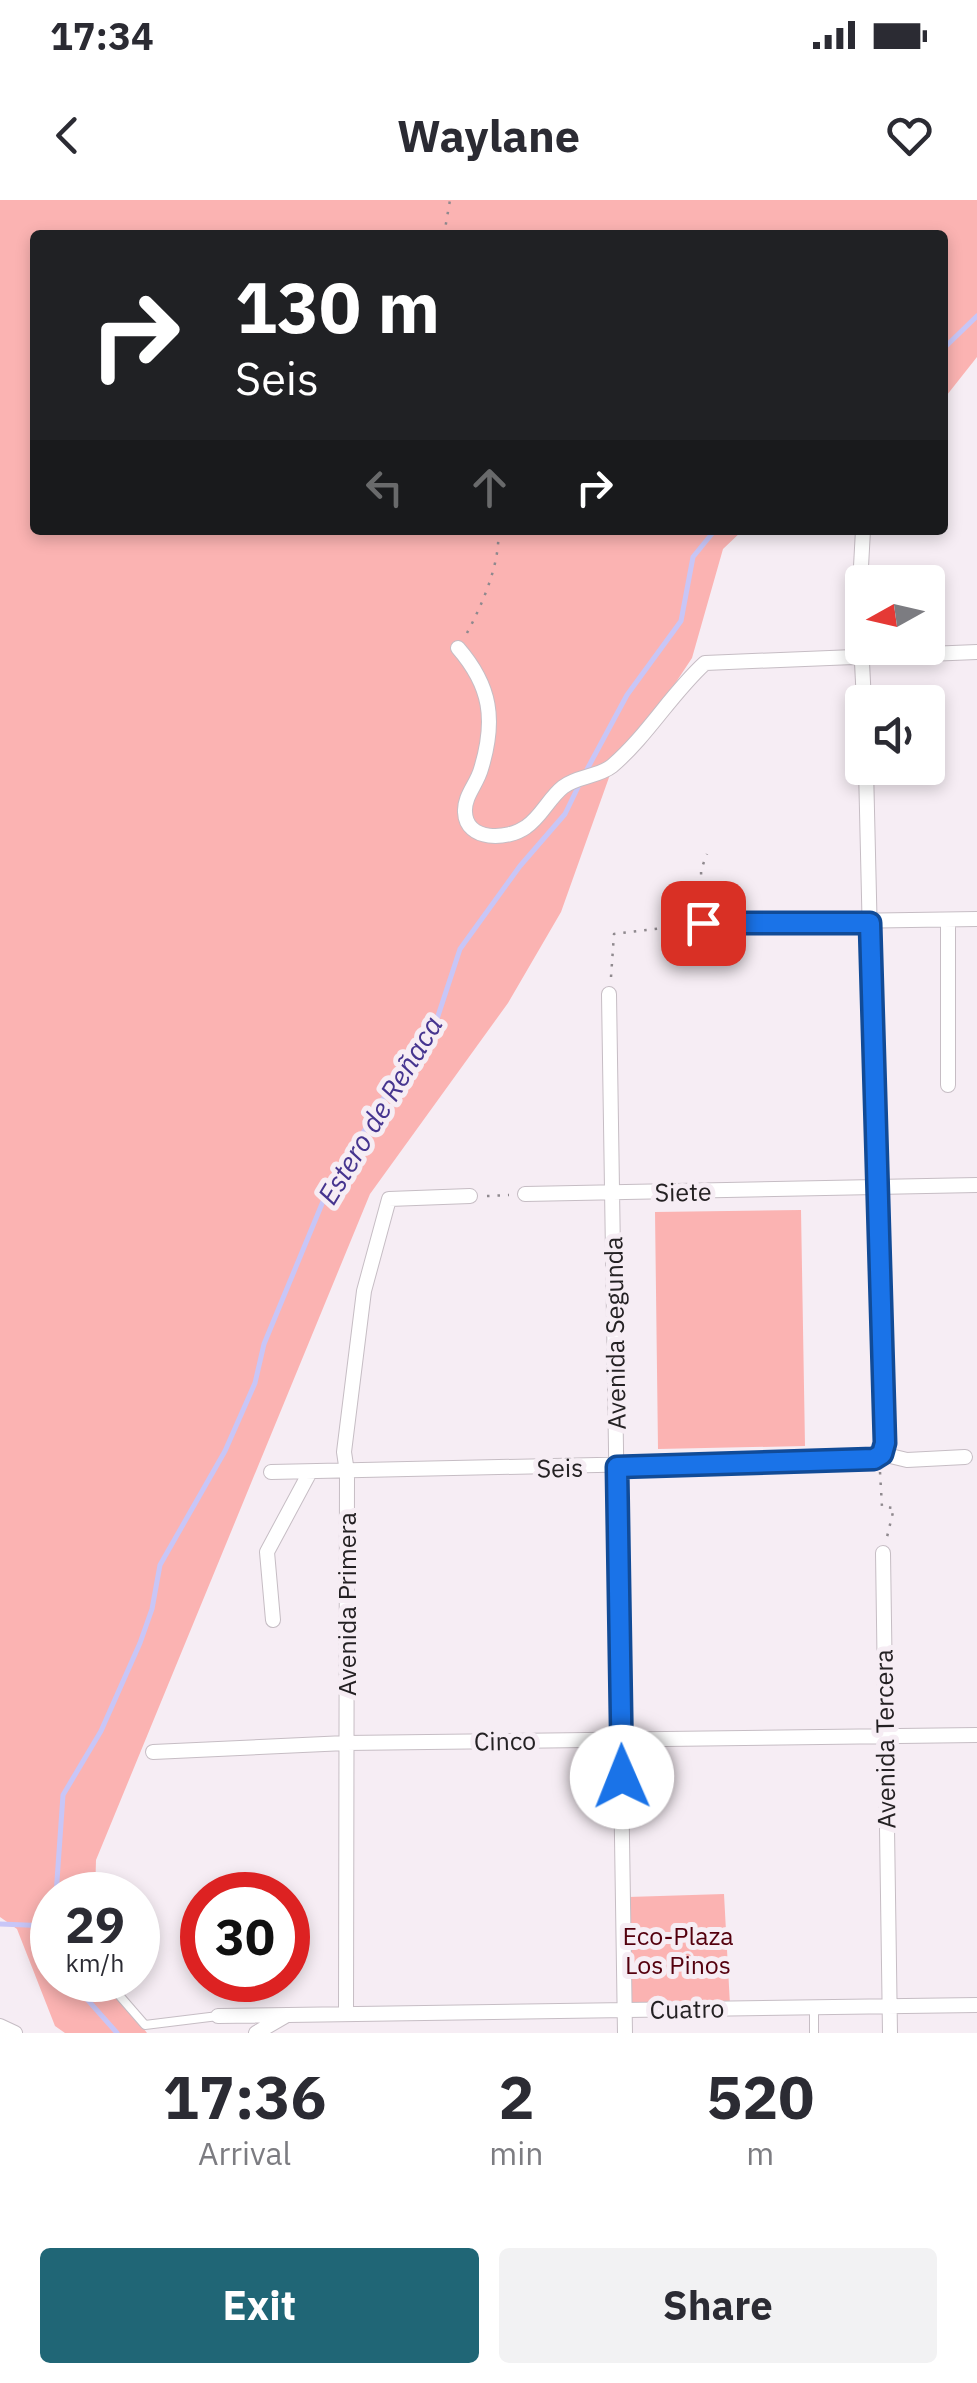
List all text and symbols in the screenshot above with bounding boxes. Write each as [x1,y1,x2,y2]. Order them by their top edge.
text: 17:34 [50,11,154,60]
text: Waylane [397,106,580,164]
icon: back [40,108,95,163]
icon: heart [882,108,937,163]
text: 130 m [235,261,440,352]
icon: right [70,270,200,400]
text: Seis [235,349,319,407]
icon: left [357,460,412,515]
icon: ahead [462,460,517,515]
icon: right [567,460,622,515]
north arrow [845,565,945,665]
map controls [845,565,945,785]
button: sound [845,685,945,785]
pin [661,881,746,966]
icon: arrive [676,896,731,951]
water label: Estero de Reñaca [309,1009,451,1211]
street label: Siete [654,1175,712,1208]
street label: Avenida Segunda [596,1236,633,1430]
street label: Seis [536,1451,584,1484]
street label: Avenida Primera [330,1512,363,1696]
street label: Avenida Tercera [866,1649,903,1829]
street label: Cinco [474,1723,536,1758]
position arrow [570,1725,674,1829]
speed limit sign: 30 [180,1872,310,2002]
text: 29 [65,1892,125,1957]
park label: Eco-Plaza Los Pinos [622,1919,734,1981]
text: km/h [66,1946,124,1979]
street label: Cuatro [649,1991,725,2026]
text: 17:36 [163,2057,327,2136]
text: 2 [498,2057,534,2136]
text: 520 [706,2057,814,2136]
text: Arrival [198,2132,291,2174]
text: min [489,2132,543,2174]
text: m [746,2132,774,2174]
button: Exit [40,2248,479,2363]
button: Share [499,2248,937,2363]

